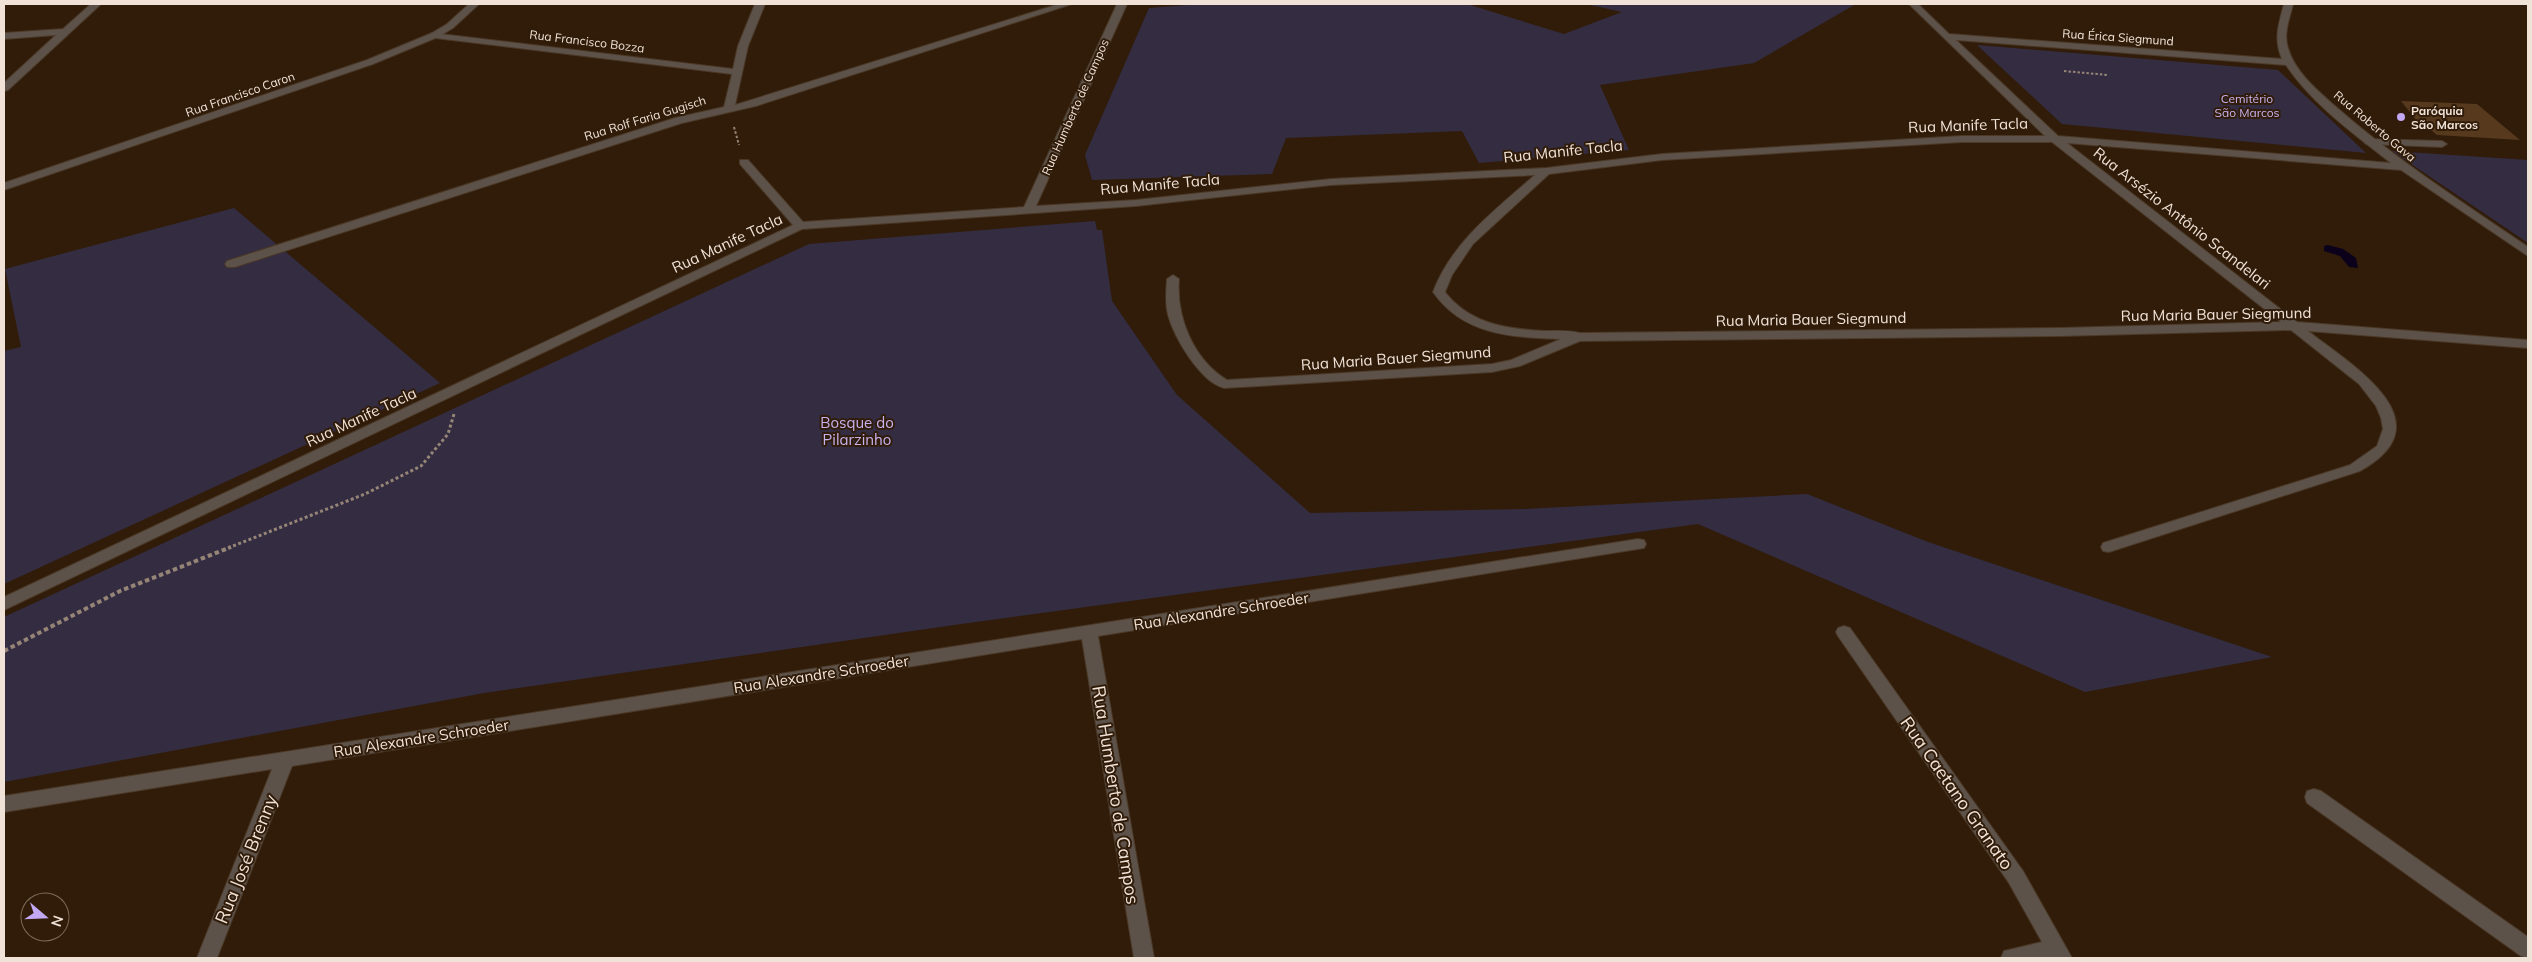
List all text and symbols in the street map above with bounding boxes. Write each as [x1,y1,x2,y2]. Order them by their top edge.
street label: Rua Francisco Bozza [529,26,645,56]
street label: Rua Érica Siegmund [2062,26,2174,48]
street label: Rua Humberto de Campos [1038,37,1112,177]
street label: Rua Francisco Caron [183,68,297,120]
street label: Rua Roberto Gava [2331,87,2419,165]
park label: Cemitério São Marcos [2214,91,2280,120]
street label: Rua Rolf Faria Gugisch [582,92,708,144]
place label: Paróquia São Marcos [2411,103,2478,132]
marker: Paróquia São Marcos [2395,111,2407,123]
street label: Rua Manife Tacla [1908,113,2028,137]
street label: Rua Manife Tacla [1502,135,1624,167]
street label: Rua Arsézio Antônio Scandelari [2090,143,2274,293]
street label: Rua Manife Tacla [1099,169,1221,199]
street label: Rua Manife Tacla [669,209,785,277]
street label: Rua Maria Bauer Siegmund [2120,303,2312,325]
street label: Rua Maria Bauer Siegmund [1715,308,1907,330]
street label: Rua Maria Bauer Siegmund [1300,342,1492,374]
street label: Rua Manife Tacla [303,383,419,451]
park label: Bosque do Pilarzinho [820,413,894,449]
street label: Rua Alexandre Schroeder [1132,588,1310,634]
street label: Rua Alexandre Schroeder [732,651,910,697]
street label: Rua Humberto de Campos [1087,684,1145,906]
street label: Rua Caetano Granato [1895,712,2019,874]
street label: Rua Alexandre Schroeder [332,715,510,761]
street label: Rua José Brenny [210,791,282,927]
north arrow [20,892,70,942]
text: N [47,913,68,929]

